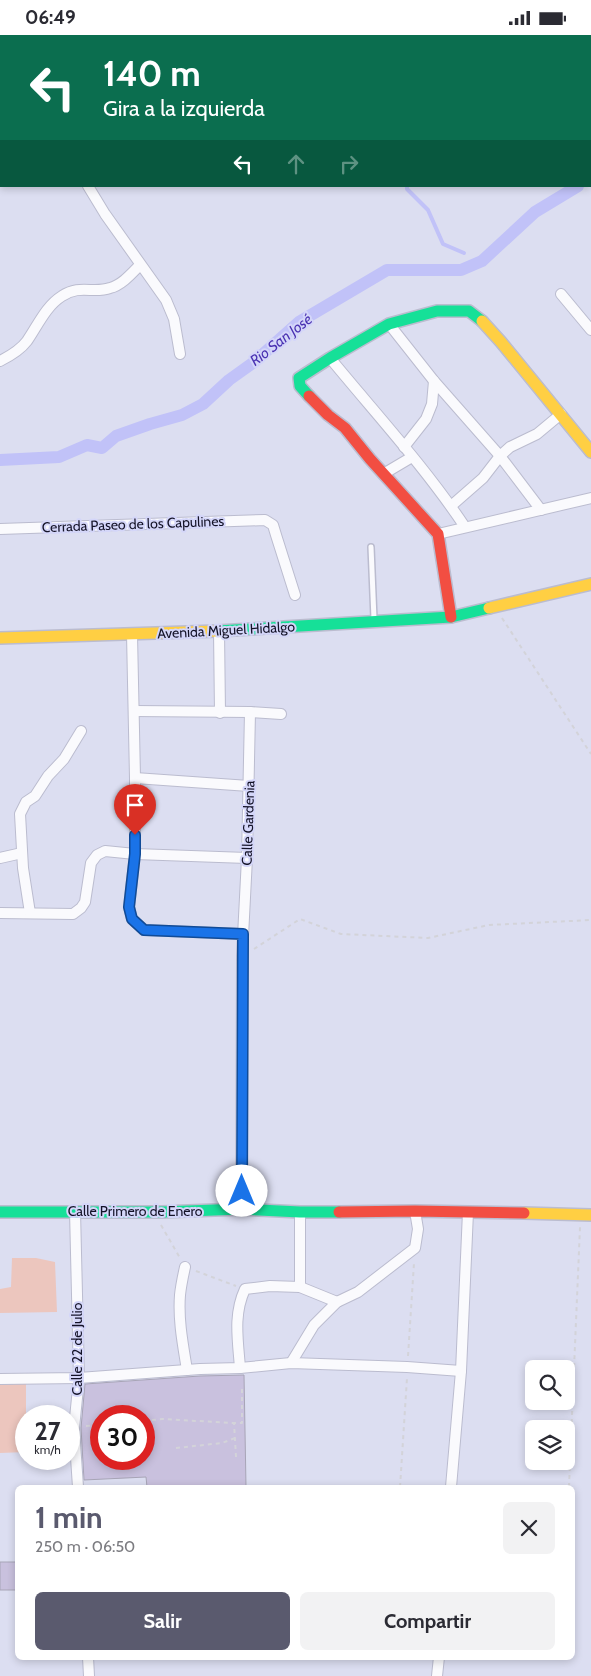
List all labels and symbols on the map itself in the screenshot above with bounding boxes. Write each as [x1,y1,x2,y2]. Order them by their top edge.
water label: Rio San José [246,310,316,370]
street label: Cerrada Paseo de los Capulines [41,512,225,536]
street label: Avenida Miguel Hidalgo [157,617,296,643]
street label: Calle Gardenia [238,780,258,866]
pin [114,784,156,835]
position arrow [215,1164,267,1216]
street label: Calle Primero de Enero [68,1202,203,1220]
street label: Calle 22 de Julio [68,1302,86,1395]
speed limit sign: 30 [90,1405,155,1470]

